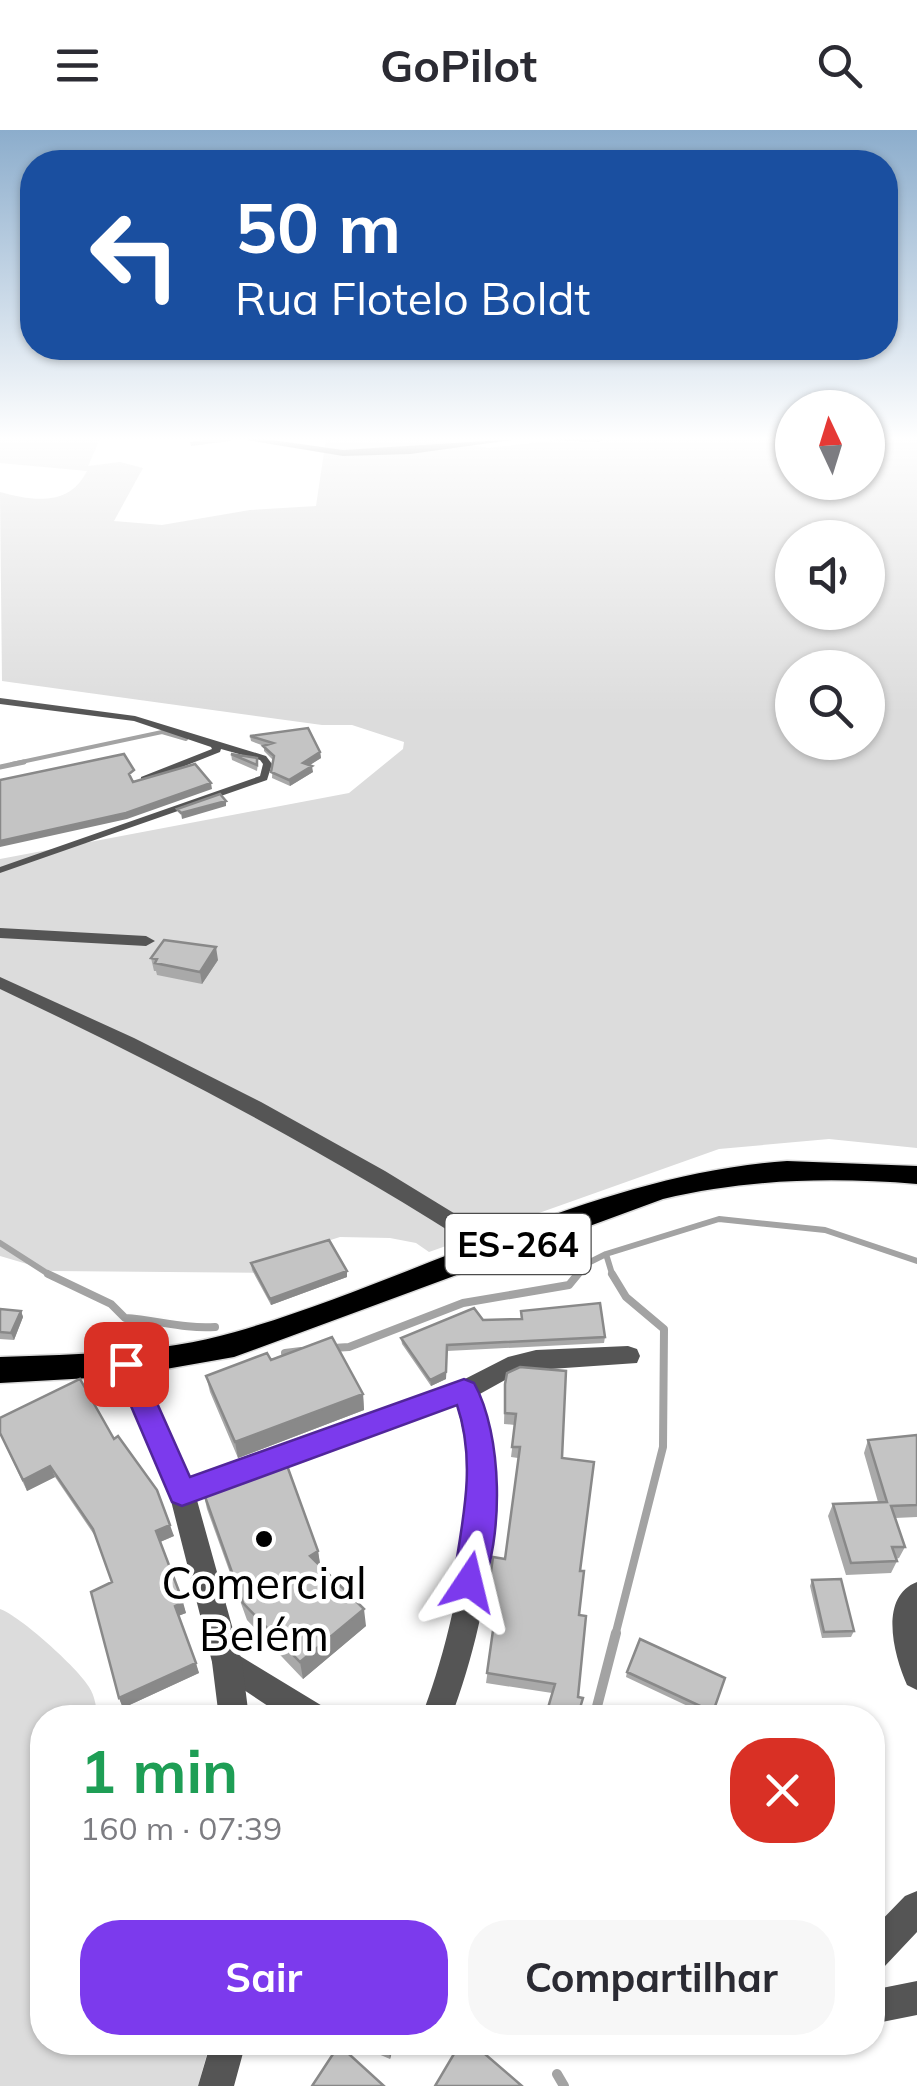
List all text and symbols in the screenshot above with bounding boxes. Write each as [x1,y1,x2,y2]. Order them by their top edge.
text: GoPilot [380,37,537,93]
icon: menu [50,38,105,93]
icon: search [812,38,867,93]
text: 50 m [235,183,401,271]
icon: left [70,190,200,320]
text: Rua Flotelo Boldt [235,270,590,326]
north arrow [775,390,885,500]
map controls [775,390,885,760]
button: sound [775,520,885,630]
button: search [775,650,885,760]
road number: ES-264 [446,1214,590,1274]
pin [84,1322,169,1407]
icon: arrive [99,1337,154,1392]
marker: Comercial Belém [253,1528,275,1550]
position arrow [417,1530,521,1634]
place label: Comercial Belém [161,1554,367,1662]
text: 1 min [80,1733,238,1808]
button: close [730,1738,835,1843]
text: 160 m · 07:39 [80,1808,282,1848]
button: Sair [80,1920,448,2035]
button: Compartilhar [468,1920,835,2035]

